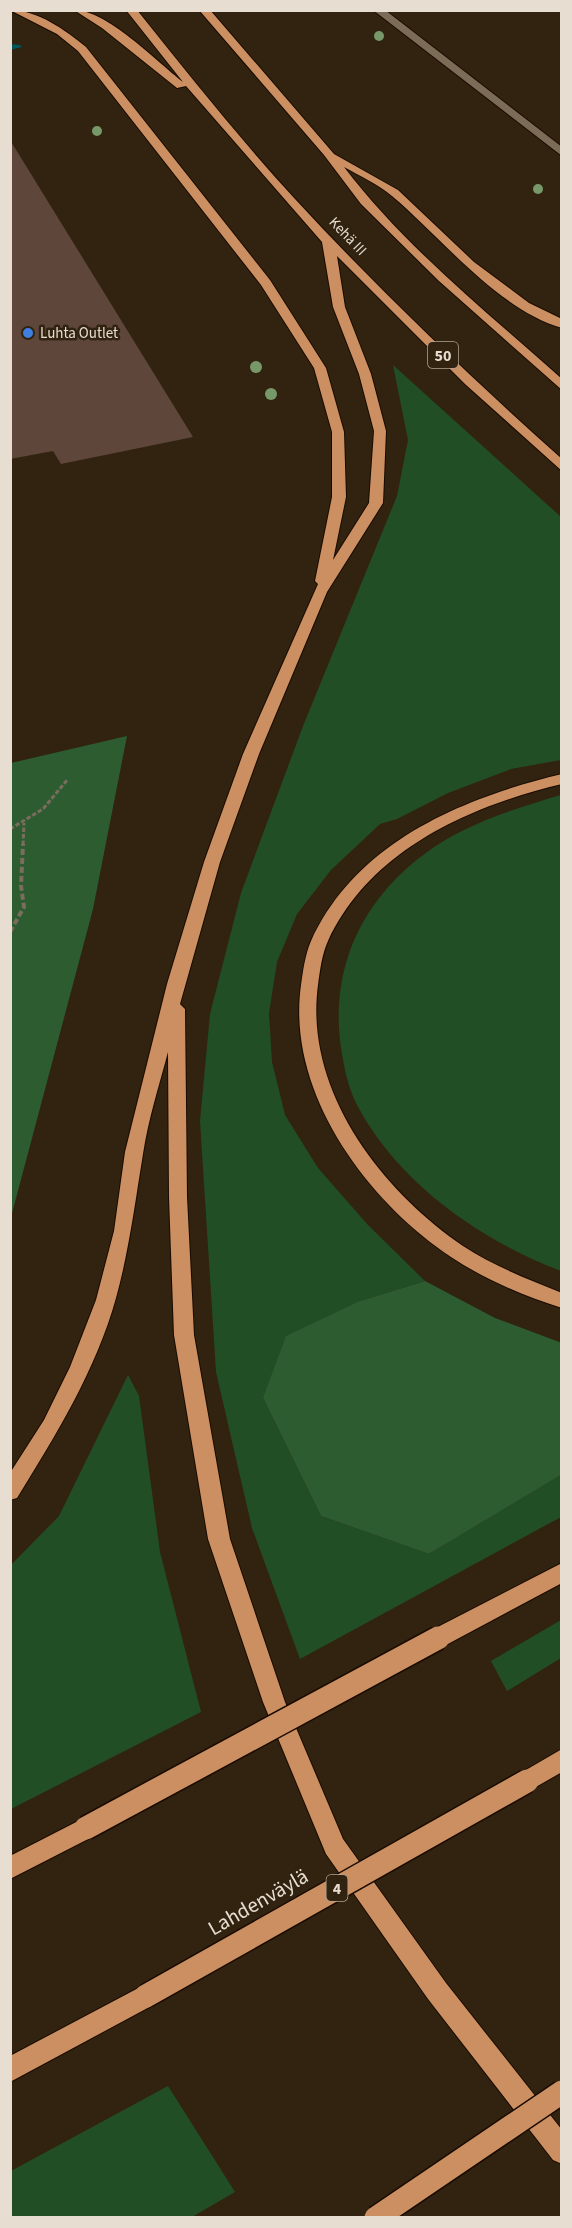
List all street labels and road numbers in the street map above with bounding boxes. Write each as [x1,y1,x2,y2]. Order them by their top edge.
street label: Kehä III [324,212,371,260]
road number: 50 [428,342,458,368]
street label: Lahdenväylä [202,1861,314,1943]
road number: 4 [326,1875,348,1901]

